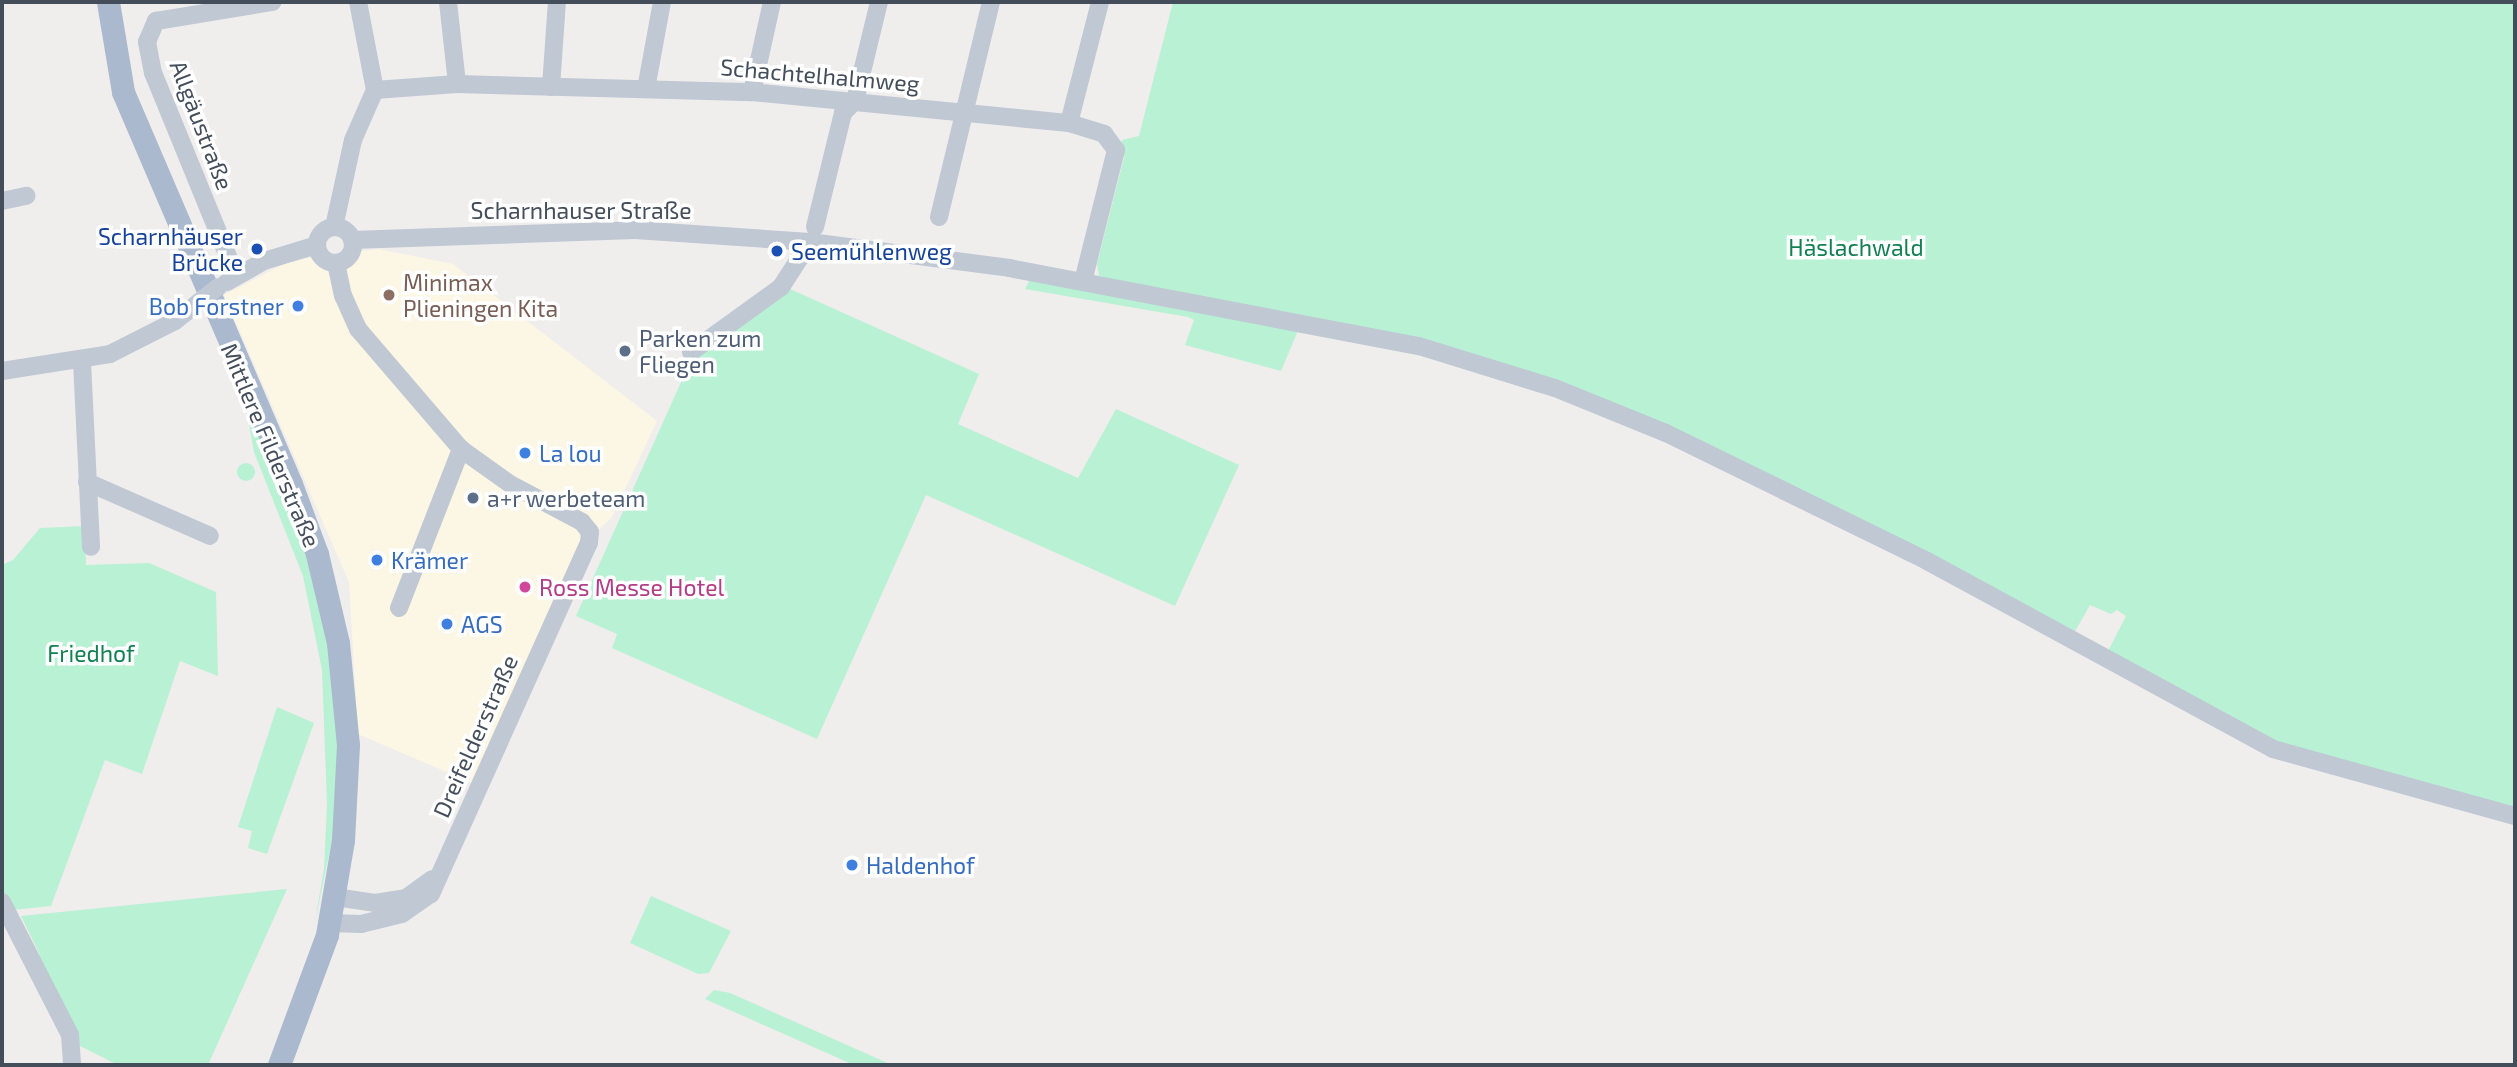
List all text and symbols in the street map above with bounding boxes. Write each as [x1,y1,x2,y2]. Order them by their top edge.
street label: Schachtelhalmweg [719,53,921,97]
street label: Allgäustraße [165,56,239,194]
street label: Scharnhauser Straße [470,196,692,224]
place label: Scharnhäuser Brücke [98,222,243,276]
park label: Häslachwald [1788,233,1924,261]
place label: Seemühlenweg [791,237,952,265]
marker: Scharnhäuser Brücke [249,241,265,257]
marker: Seemühlenweg [769,243,785,259]
place label: Minimax Plieningen Kita [403,268,558,322]
marker: Minimax Plieningen Kita [381,287,397,303]
place label: Bob Forstner [149,292,284,320]
marker: Bob Forstner [290,298,306,314]
place label: Parken zum Fliegen [639,324,762,378]
street label: Mittlere Filderstraße [216,339,326,551]
marker: Parken zum Fliegen [617,343,633,359]
place label: La lou [539,439,602,467]
marker: La lou [517,445,533,461]
place label: a+r werbeteam [487,484,646,512]
marker: a+r werbeteam [465,490,481,506]
place label: Krämer [391,546,468,574]
marker: Krämer [369,552,385,568]
place label: Ross Messe Hotel [539,573,724,601]
marker: Ross Messe Hotel [517,579,533,595]
place label: AGS [461,610,503,638]
marker: AGS [439,616,455,632]
park label: Friedhof [47,639,135,667]
street label: Dreifelderstraße [427,650,523,822]
place label: Haldenhof [866,851,975,879]
marker: Haldenhof [844,857,860,873]

